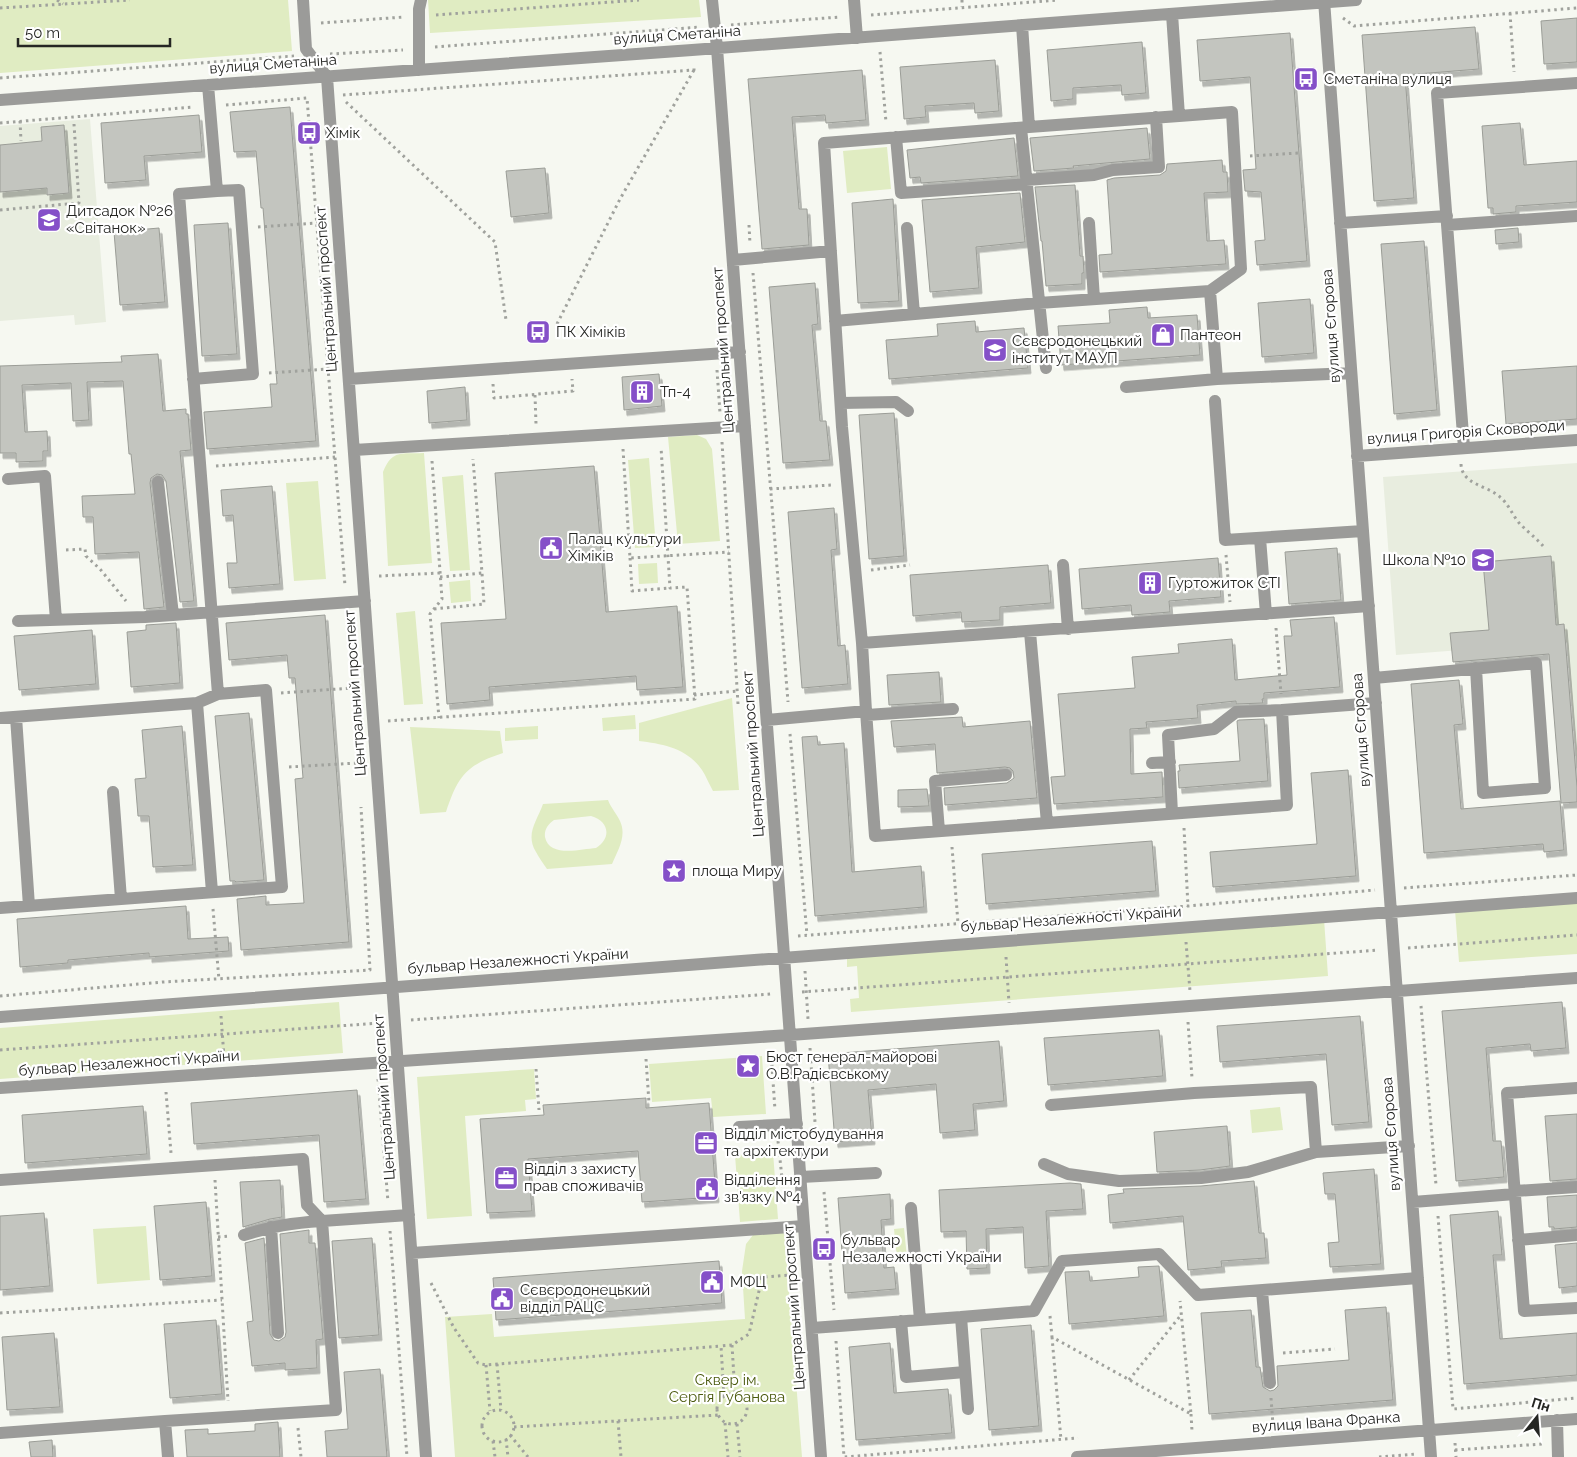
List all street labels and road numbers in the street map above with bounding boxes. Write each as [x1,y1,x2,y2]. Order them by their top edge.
street label: вулиця Сметаніна [613,22,741,48]
street label: вулиця Сметаніна [209,51,337,77]
street label: Центральний проспект [311,205,341,373]
street label: Центральний проспект [708,266,738,434]
street label: вулиця Єгорова [1318,269,1344,383]
street label: вулиця Григорія Сковороди [1366,416,1566,448]
street label: Центральний проспект [340,609,370,777]
street label: Центральний проспект [738,670,768,838]
street label: вулиця Єгорова [1348,673,1374,787]
street label: бульвар Незалежності України [960,902,1182,936]
street label: бульвар Незалежності України [407,944,629,978]
street label: Центральний проспект [369,1013,399,1181]
street label: бульвар Незалежності України [18,1046,240,1080]
street label: вулиця Єгорова [1378,1077,1404,1191]
street label: Центральний проспект [779,1223,809,1391]
street label: вулиця Івана Франка [1251,1408,1401,1436]

